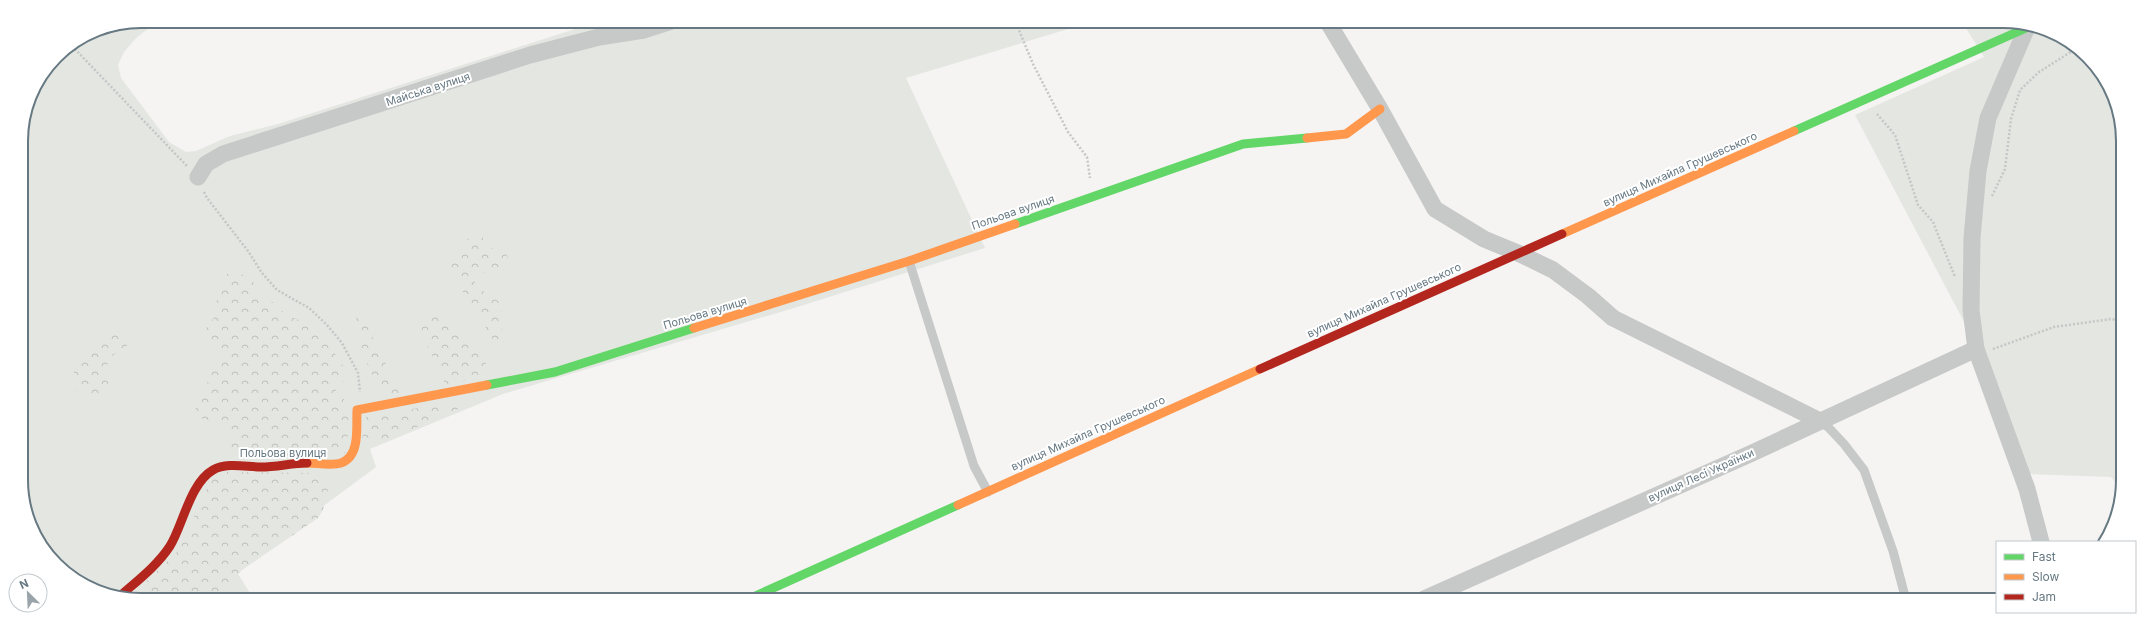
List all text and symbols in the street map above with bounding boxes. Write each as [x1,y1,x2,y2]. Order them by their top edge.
street label: Майська вулиця [384,69,472,109]
street label: вулиця Михайла Грушевського [1601,128,1760,209]
street label: Польова вулиця [970,191,1056,233]
street label: вулиця Михайла Грушевського [1305,259,1464,340]
street label: Польова вулиця [661,294,749,332]
street label: вулиця Михайла Грушевського [1009,392,1168,473]
street label: вулиця Лесі Українки [1646,445,1756,505]
street label: Польова вулиця [240,446,326,460]
legend [1996,541,2136,613]
text: Fast [2032,549,2056,564]
text: Slow [2032,569,2060,584]
north arrow [8,573,48,613]
text: N [17,576,31,592]
text: Jam [2032,589,2056,604]

